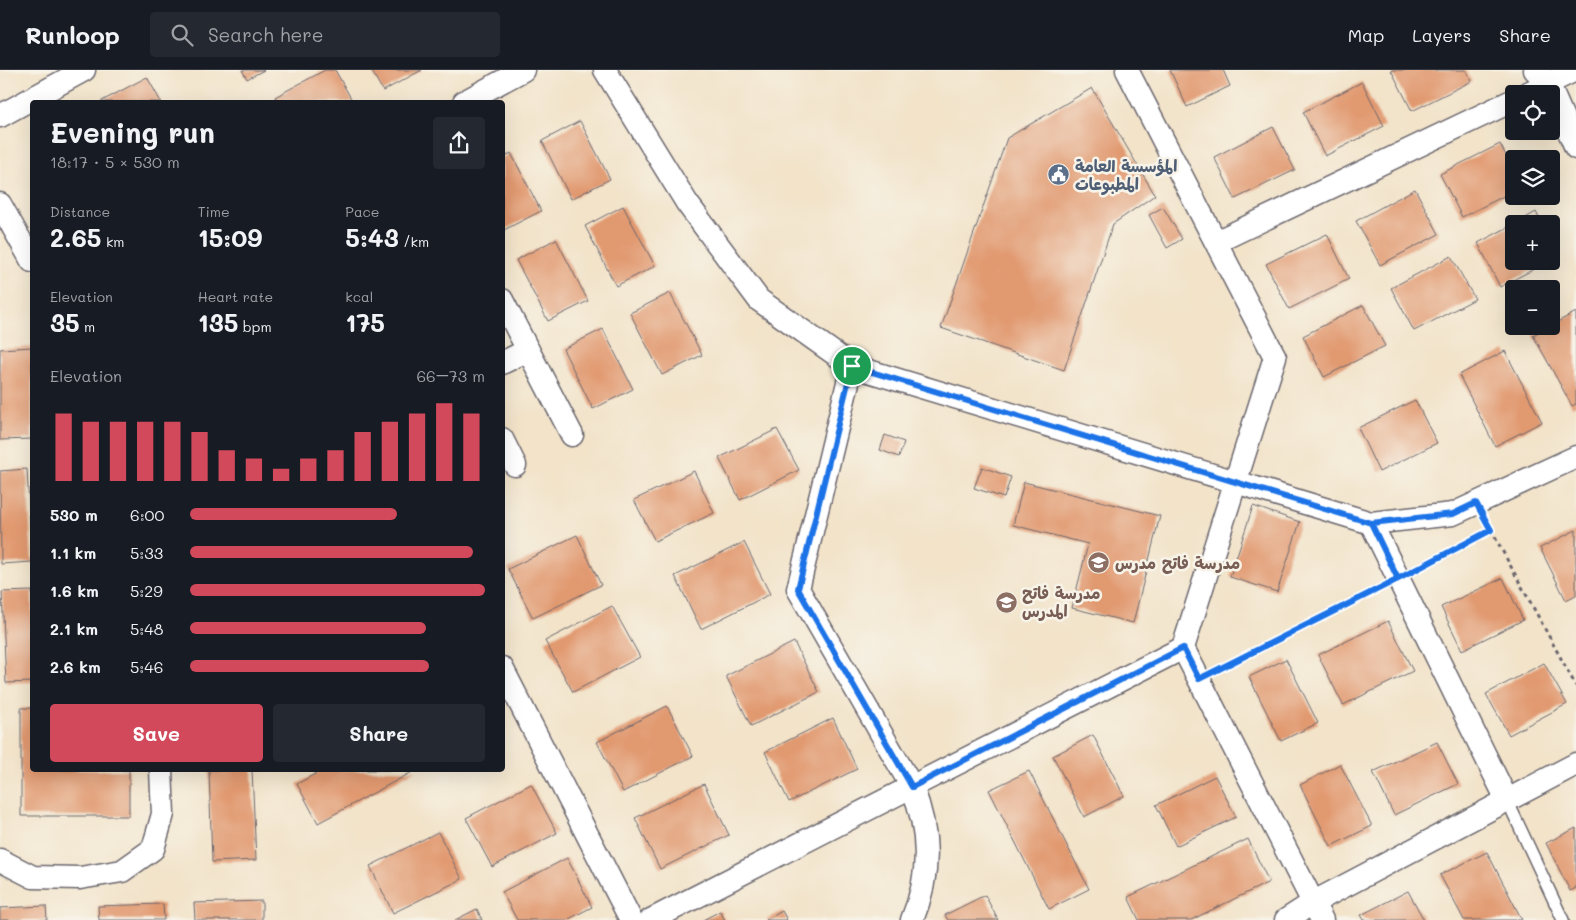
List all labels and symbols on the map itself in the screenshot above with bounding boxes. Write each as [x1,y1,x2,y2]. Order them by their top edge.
place label: المؤسسة العامة المطبوعات [1075,155,1177,195]
public building icon: المؤسسة العامة المطبوعات [1047,163,1071,187]
pin [831,345,873,387]
school or university icon: مدرسة فاتح مدرس [1087,551,1111,575]
place label: مدرسة فاتح مدرس [1115,552,1240,574]
place label: مدرسة فاتح المدرس [1022,582,1100,621]
school or university icon: مدرسة فاتح المدرس [994,590,1018,614]

